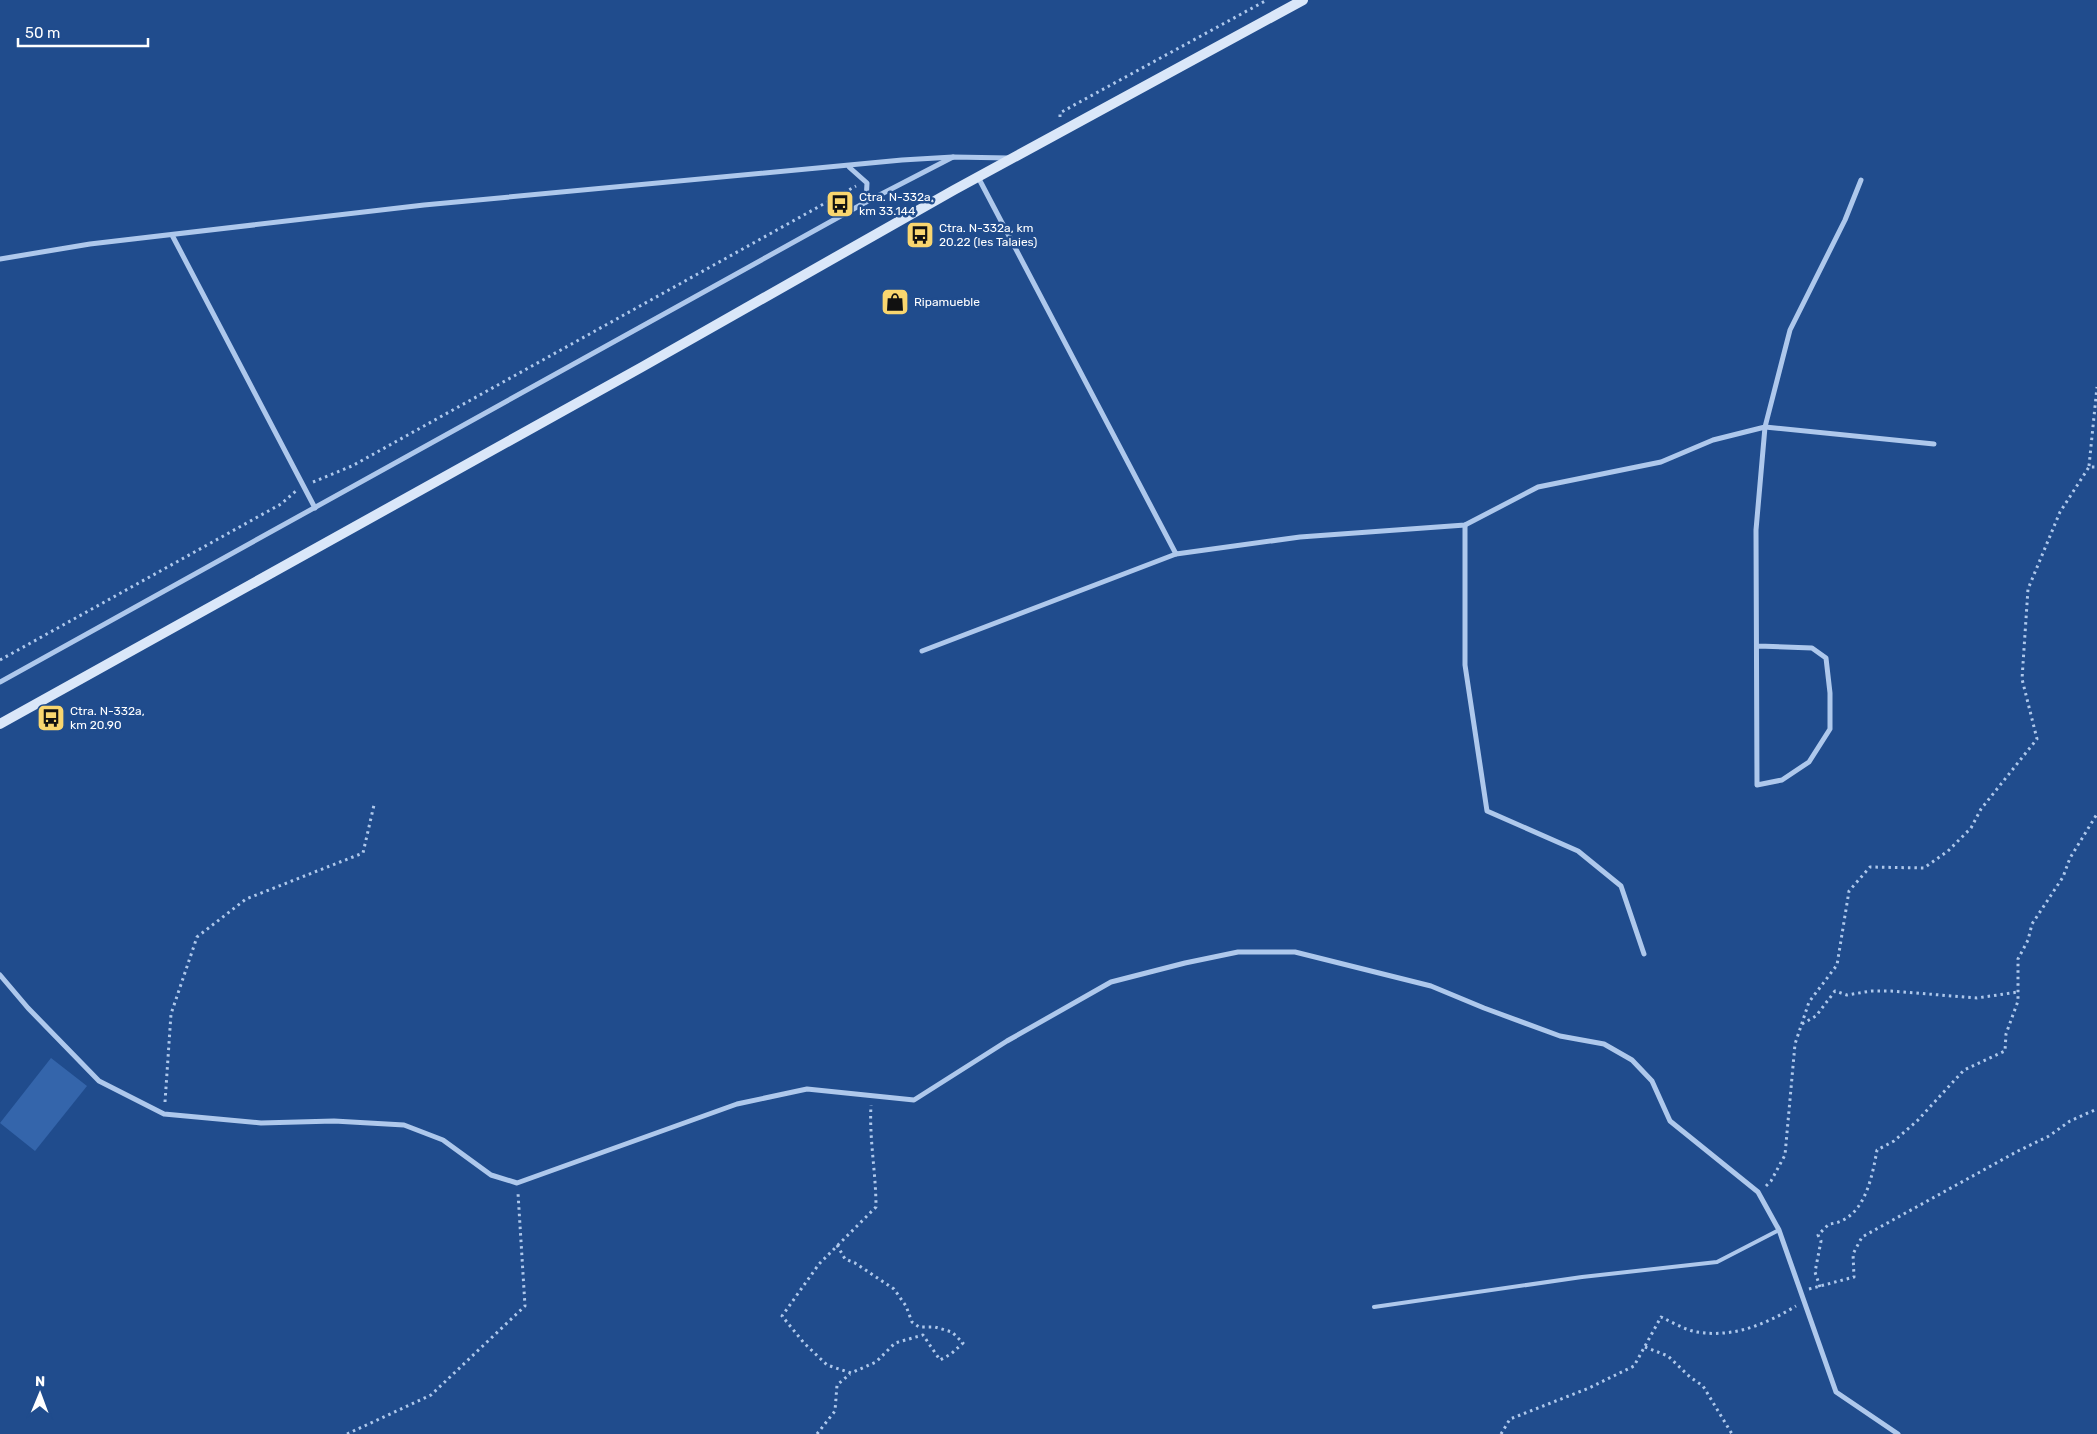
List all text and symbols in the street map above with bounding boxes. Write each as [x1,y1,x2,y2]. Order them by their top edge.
scale bar [18,15,148,47]
text: 50 m [25,24,60,42]
bus stop icon: Ctra. N-332a, km 33.144 [825,189,855,219]
place label: Ctra. N-332a, km 33.144 [859,190,934,218]
bus stop icon: Ctra. N-332a, km 20.22 (les Talaies) [905,220,935,250]
place label: Ctra. N-332a, km 20.22 (les Talaies) [939,221,1037,249]
shop icon: Ripamueble [880,287,910,317]
place label: Ripamueble [914,295,980,309]
bus stop icon: Ctra. N-332a, km 20.90 [36,703,66,733]
place label: Ctra. N-332a, km 20.90 [70,704,145,732]
north arrow [15,1369,65,1419]
text: N [35,1373,45,1390]

